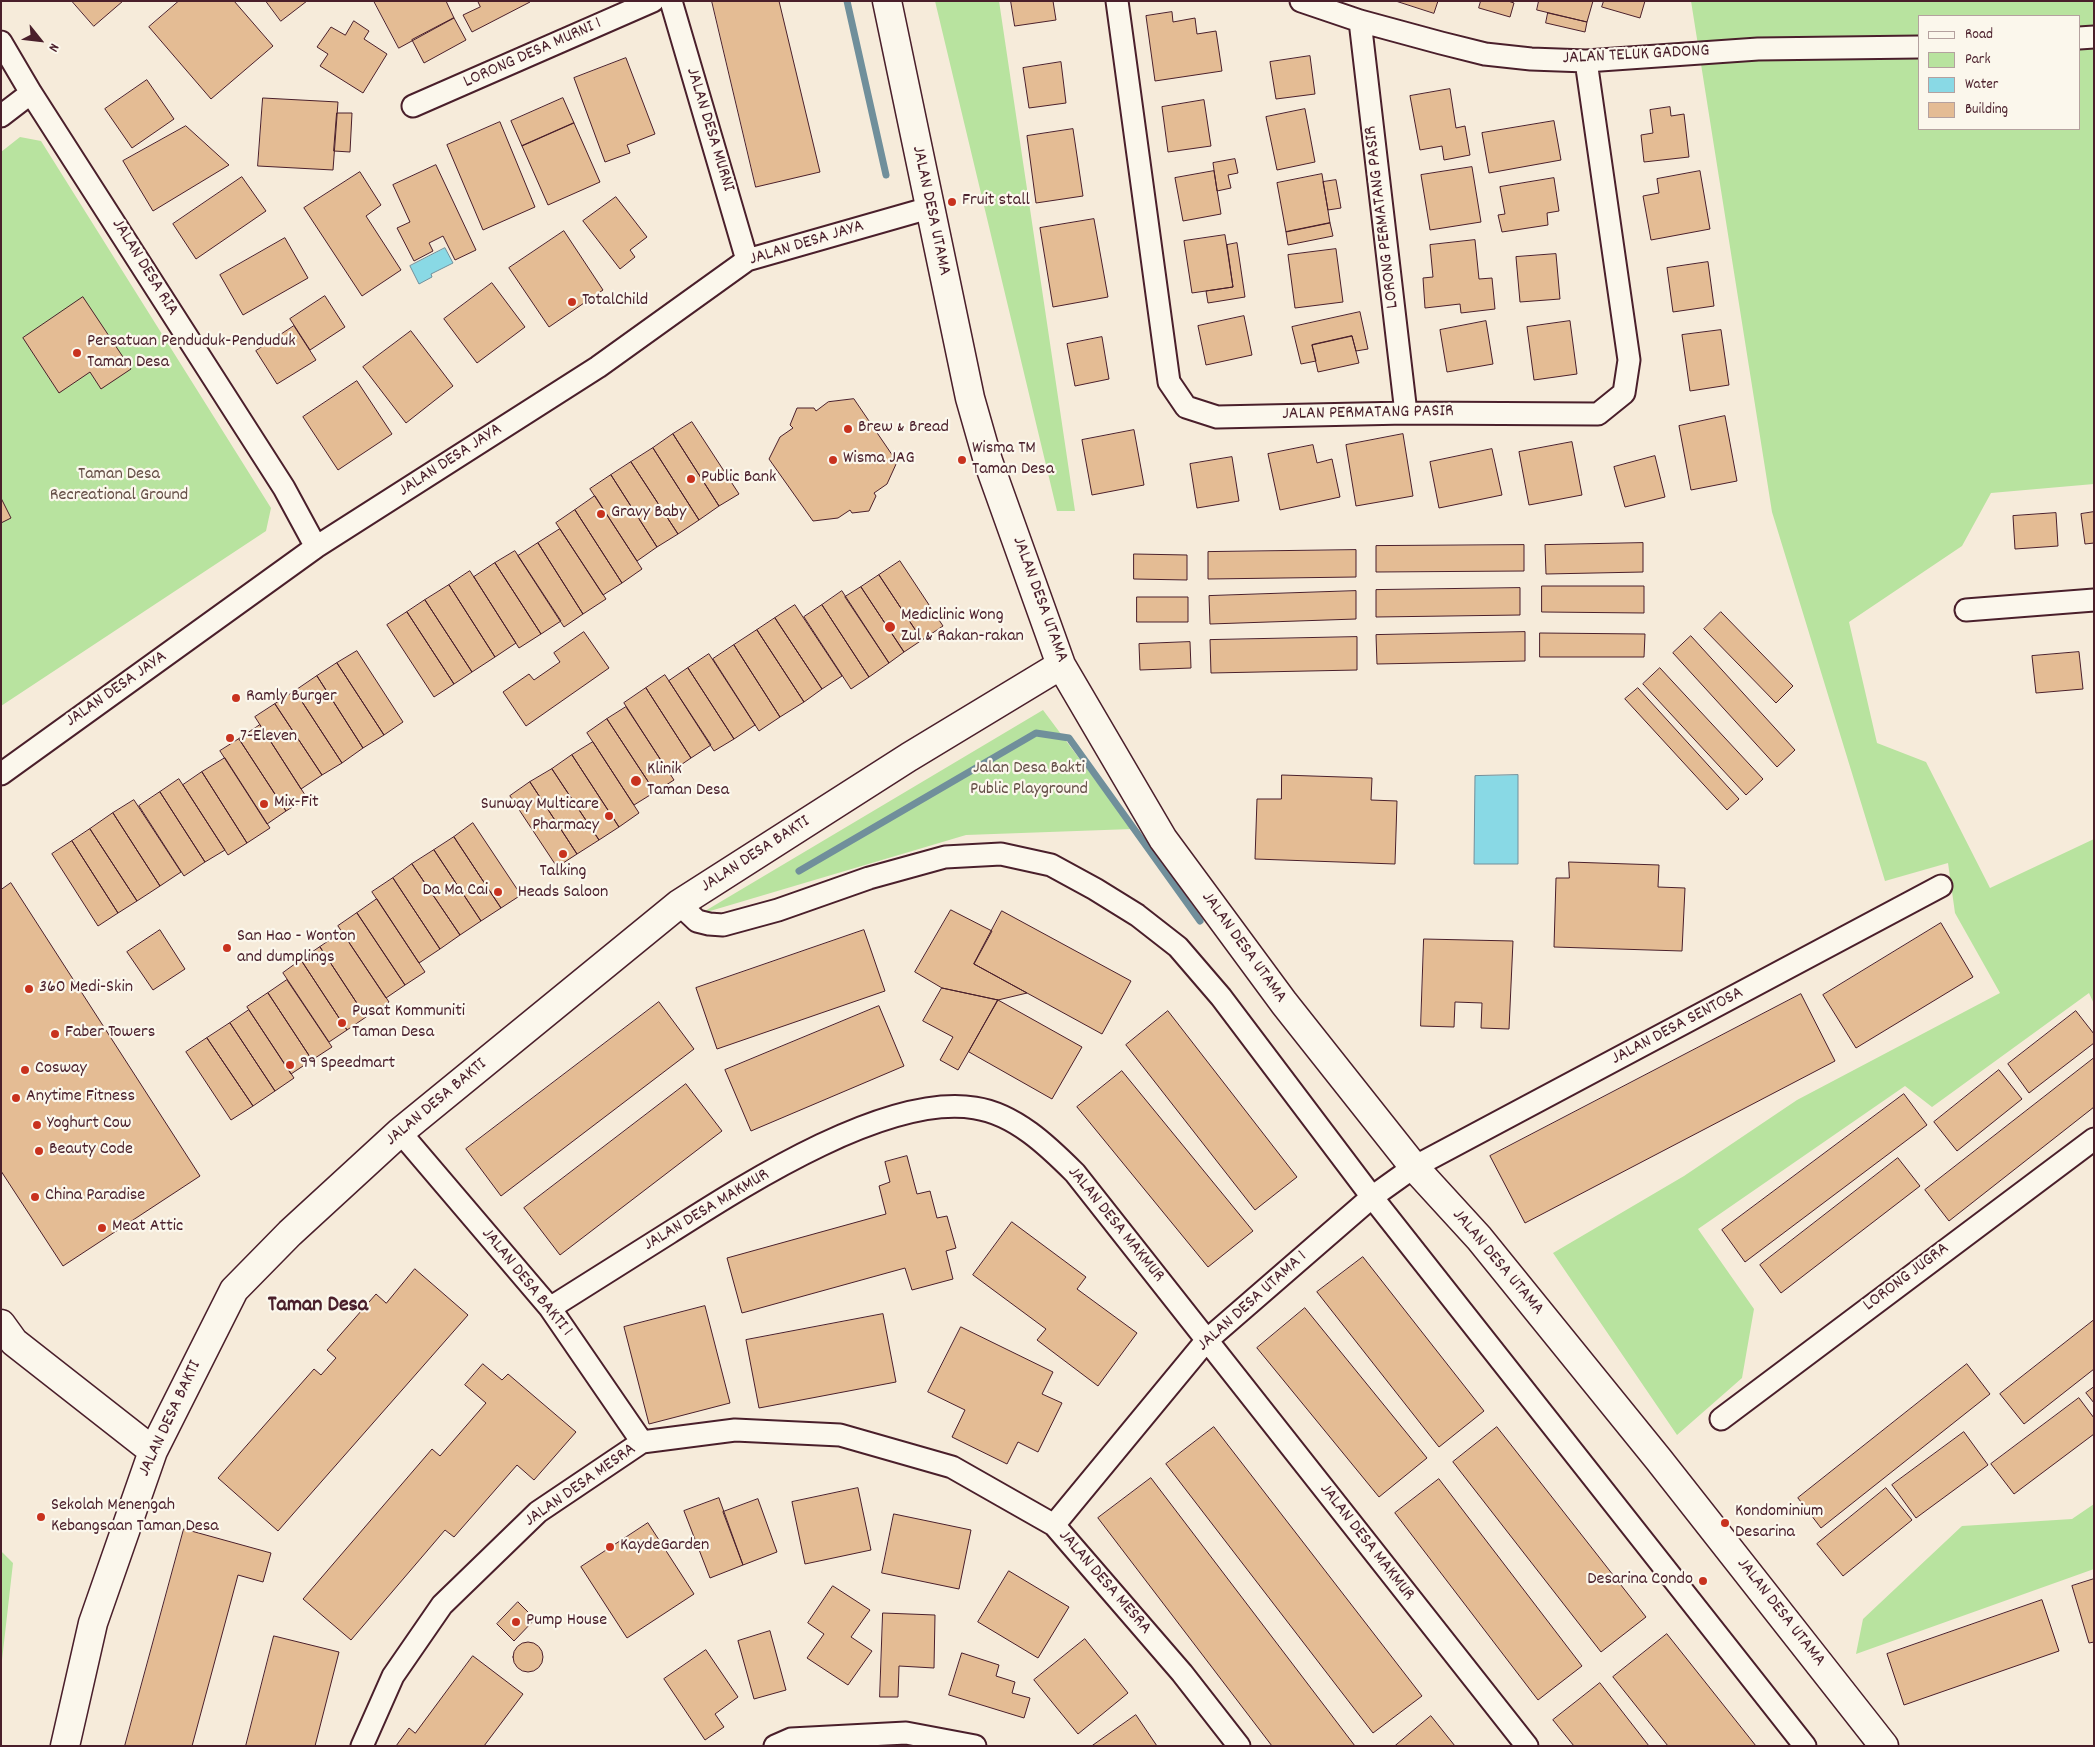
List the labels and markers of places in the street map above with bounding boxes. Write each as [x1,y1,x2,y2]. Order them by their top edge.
place label: Fruit stall [962,191,1030,213]
marker: Fruit stall [946,196,958,208]
place label: TotalChild [582,291,648,313]
marker: TotalChild [566,296,578,308]
place label: Persatuan Penduduk-Penduduk Taman Desa [87,332,296,374]
marker: Persatuan Penduduk-Penduduk Taman Desa [71,347,83,359]
place label: Brew & Bread [858,418,949,440]
marker: Brew & Bread [842,423,854,435]
place label: Wisma TM Taman Desa [972,439,1054,482]
place label: Wisma JAG [843,449,915,471]
marker: Wisma JAG [827,454,839,466]
marker: Wisma TM Taman Desa [956,454,968,466]
place label: Public Bank [701,468,776,490]
marker: Public Bank [685,473,697,485]
place label: Gravy Baby [611,503,686,525]
marker: Gravy Baby [595,508,607,520]
place label: Mediclinic Wong Zul & Rakan-rakan [901,606,1024,649]
marker: Mediclinic Wong Zul & Rakan-rakan [883,620,897,634]
place label: Ramly Burger [246,687,337,709]
marker: Ramly Burger [230,692,242,704]
place label: 7-Eleven [240,727,297,749]
marker: 7-Eleven [224,732,236,744]
place label: Klinik Taman Desa [647,760,729,802]
marker: Klinik Taman Desa [629,774,643,788]
place label: Mix-Fit [274,793,319,815]
place label: Sunway Multicare Pharmacy [481,795,599,838]
marker: Mix-Fit [258,798,270,810]
marker: Sunway Multicare Pharmacy [603,810,615,822]
marker: Talking Heads Saloon [557,848,569,860]
place label: Talking Heads Saloon [518,862,608,904]
place label: Da Ma Cai [422,881,488,903]
marker: Da Ma Cai [492,886,504,898]
place label: San Hao - Wonton and dumplings [237,927,356,970]
marker: San Hao - Wonton and dumplings [221,942,233,954]
place label: 360 Medi-Skin [39,978,133,1000]
marker: 360 Medi-Skin [23,983,35,995]
place label: Pusat Kommuniti Taman Desa [352,1002,465,1044]
marker: Pusat Kommuniti Taman Desa [336,1017,348,1029]
place label: Faber Towers [65,1023,155,1045]
marker: Faber Towers [49,1028,61,1040]
place label: 99 Speedmart [300,1054,395,1076]
place label: Cosway [35,1059,87,1081]
marker: 99 Speedmart [284,1059,296,1071]
marker: Cosway [19,1064,31,1076]
place label: Anytime Fitness [26,1087,135,1109]
marker: Anytime Fitness [10,1092,22,1104]
place label: Yoghurt Cow [47,1114,131,1136]
marker: Yoghurt Cow [31,1119,43,1131]
place label: Beauty Code [49,1140,133,1162]
marker: Beauty Code [33,1145,45,1157]
place label: China Paradise [45,1186,145,1208]
marker: China Paradise [29,1191,41,1203]
place label: Meat Attic [112,1217,183,1239]
marker: Meat Attic [96,1222,108,1234]
place label: Sekolah Menengah Kebangsaan Taman Desa [51,1496,219,1538]
place label: Kondominium Desarina [1735,1502,1823,1545]
marker: Sekolah Menengah Kebangsaan Taman Desa [35,1511,47,1523]
marker: Kondominium Desarina [1719,1517,1731,1529]
place label: KaydeGarden [620,1536,709,1558]
marker: KaydeGarden [604,1541,616,1553]
place label: Desarina Condo [1587,1570,1693,1592]
marker: Desarina Condo [1697,1575,1709,1587]
place label: Pump House [526,1611,607,1633]
marker: Pump House [510,1616,522,1628]

